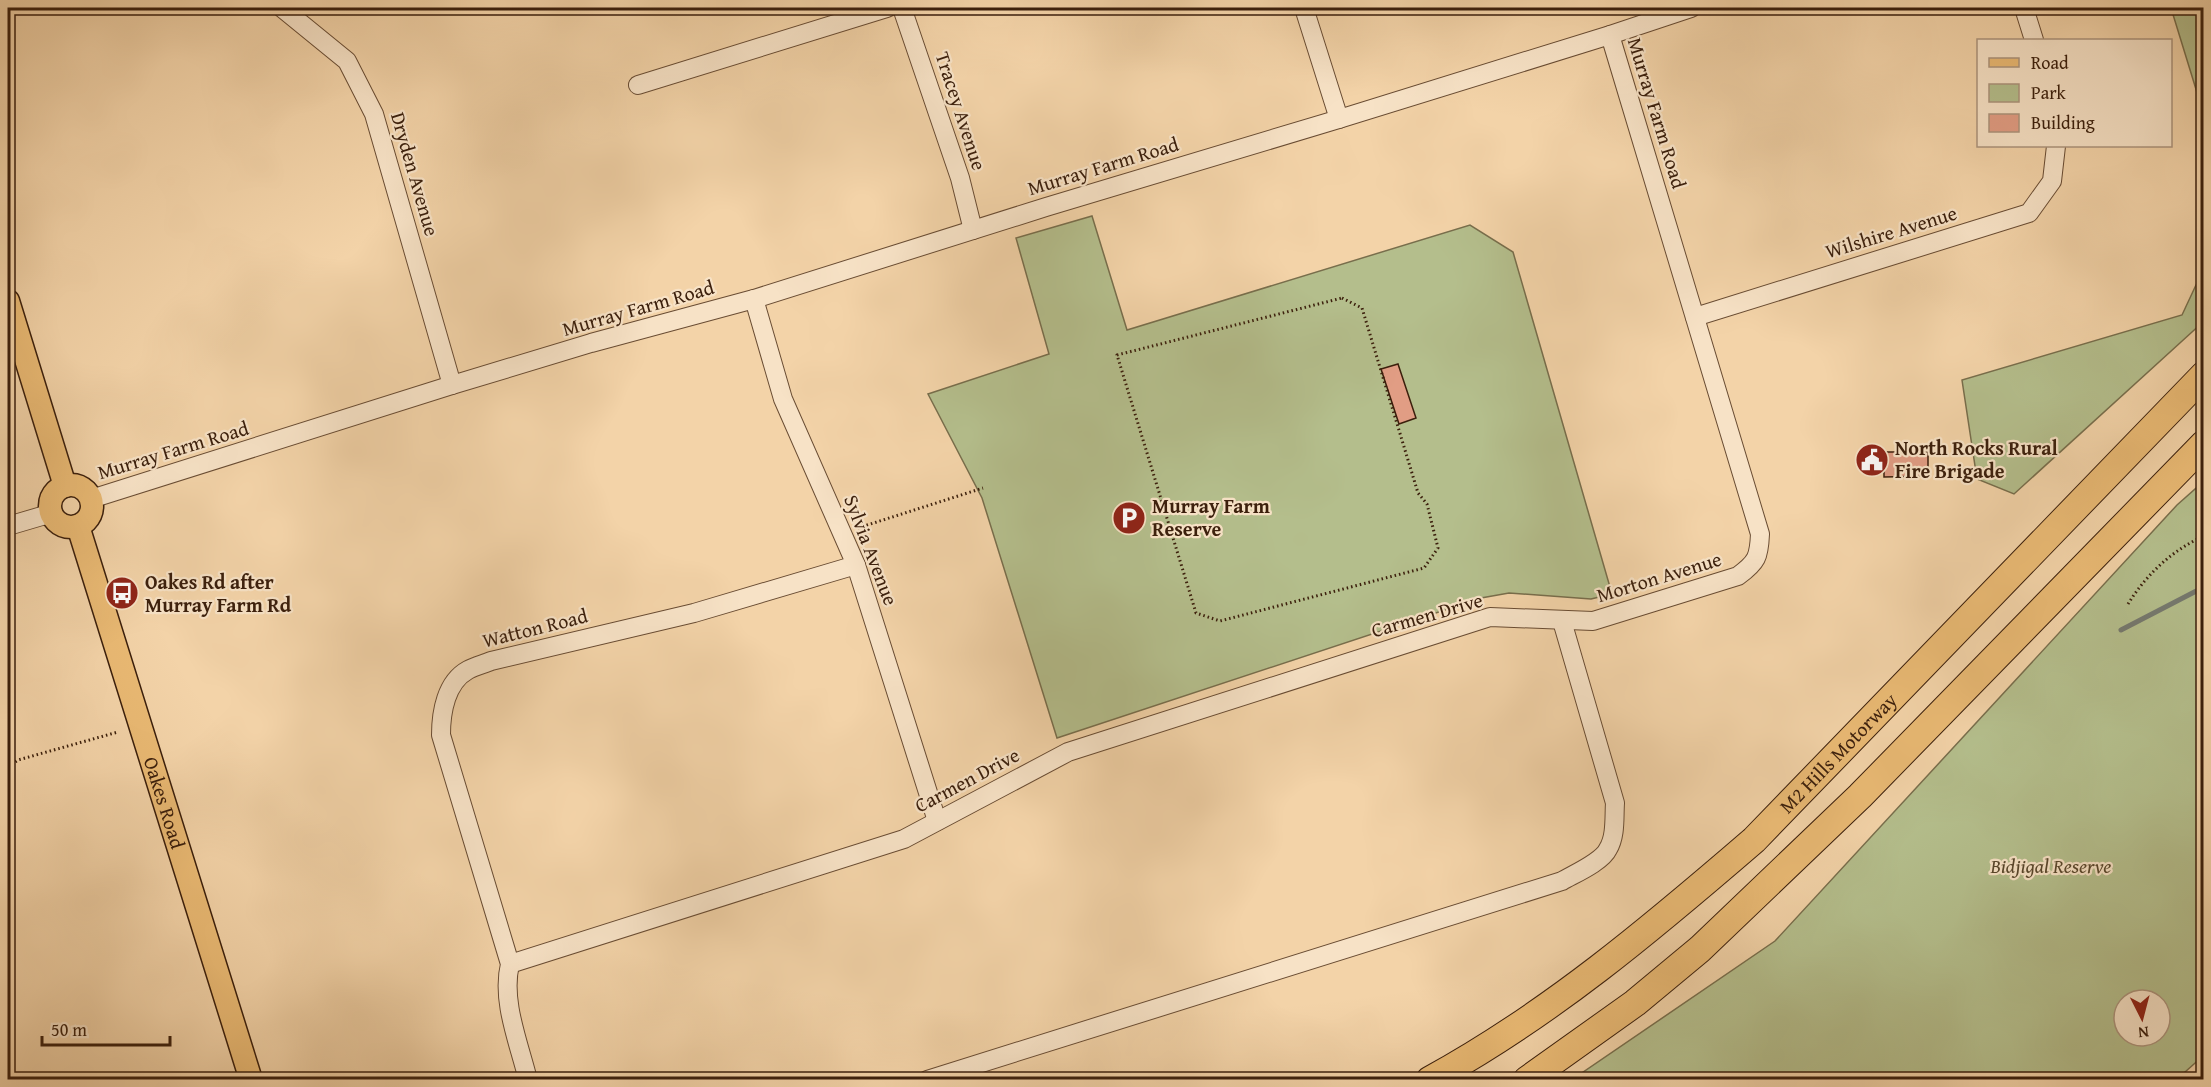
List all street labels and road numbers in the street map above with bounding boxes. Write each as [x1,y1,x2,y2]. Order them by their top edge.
street label: Murray Farm Road [1621,34,1694,192]
street label: Tracey Avenue [929,48,994,174]
street label: Dryden Avenue [384,109,447,239]
street label: Murray Farm Road [1024,129,1182,202]
street label: Wilshire Avenue [1821,198,1960,265]
street label: Murray Farm Road [559,272,717,343]
street label: Murray Farm Road [94,413,252,486]
street label: Sylvia Avenue [837,490,906,609]
street label: Morton Avenue [1593,544,1725,609]
street label: Carmen Drive [1368,585,1486,644]
street label: Watton Road [479,600,591,655]
street label: M2 Hills Motorway [1772,686,1903,820]
street label: Carmen Drive [909,740,1024,819]
street label: Oakes Road [137,753,193,853]

